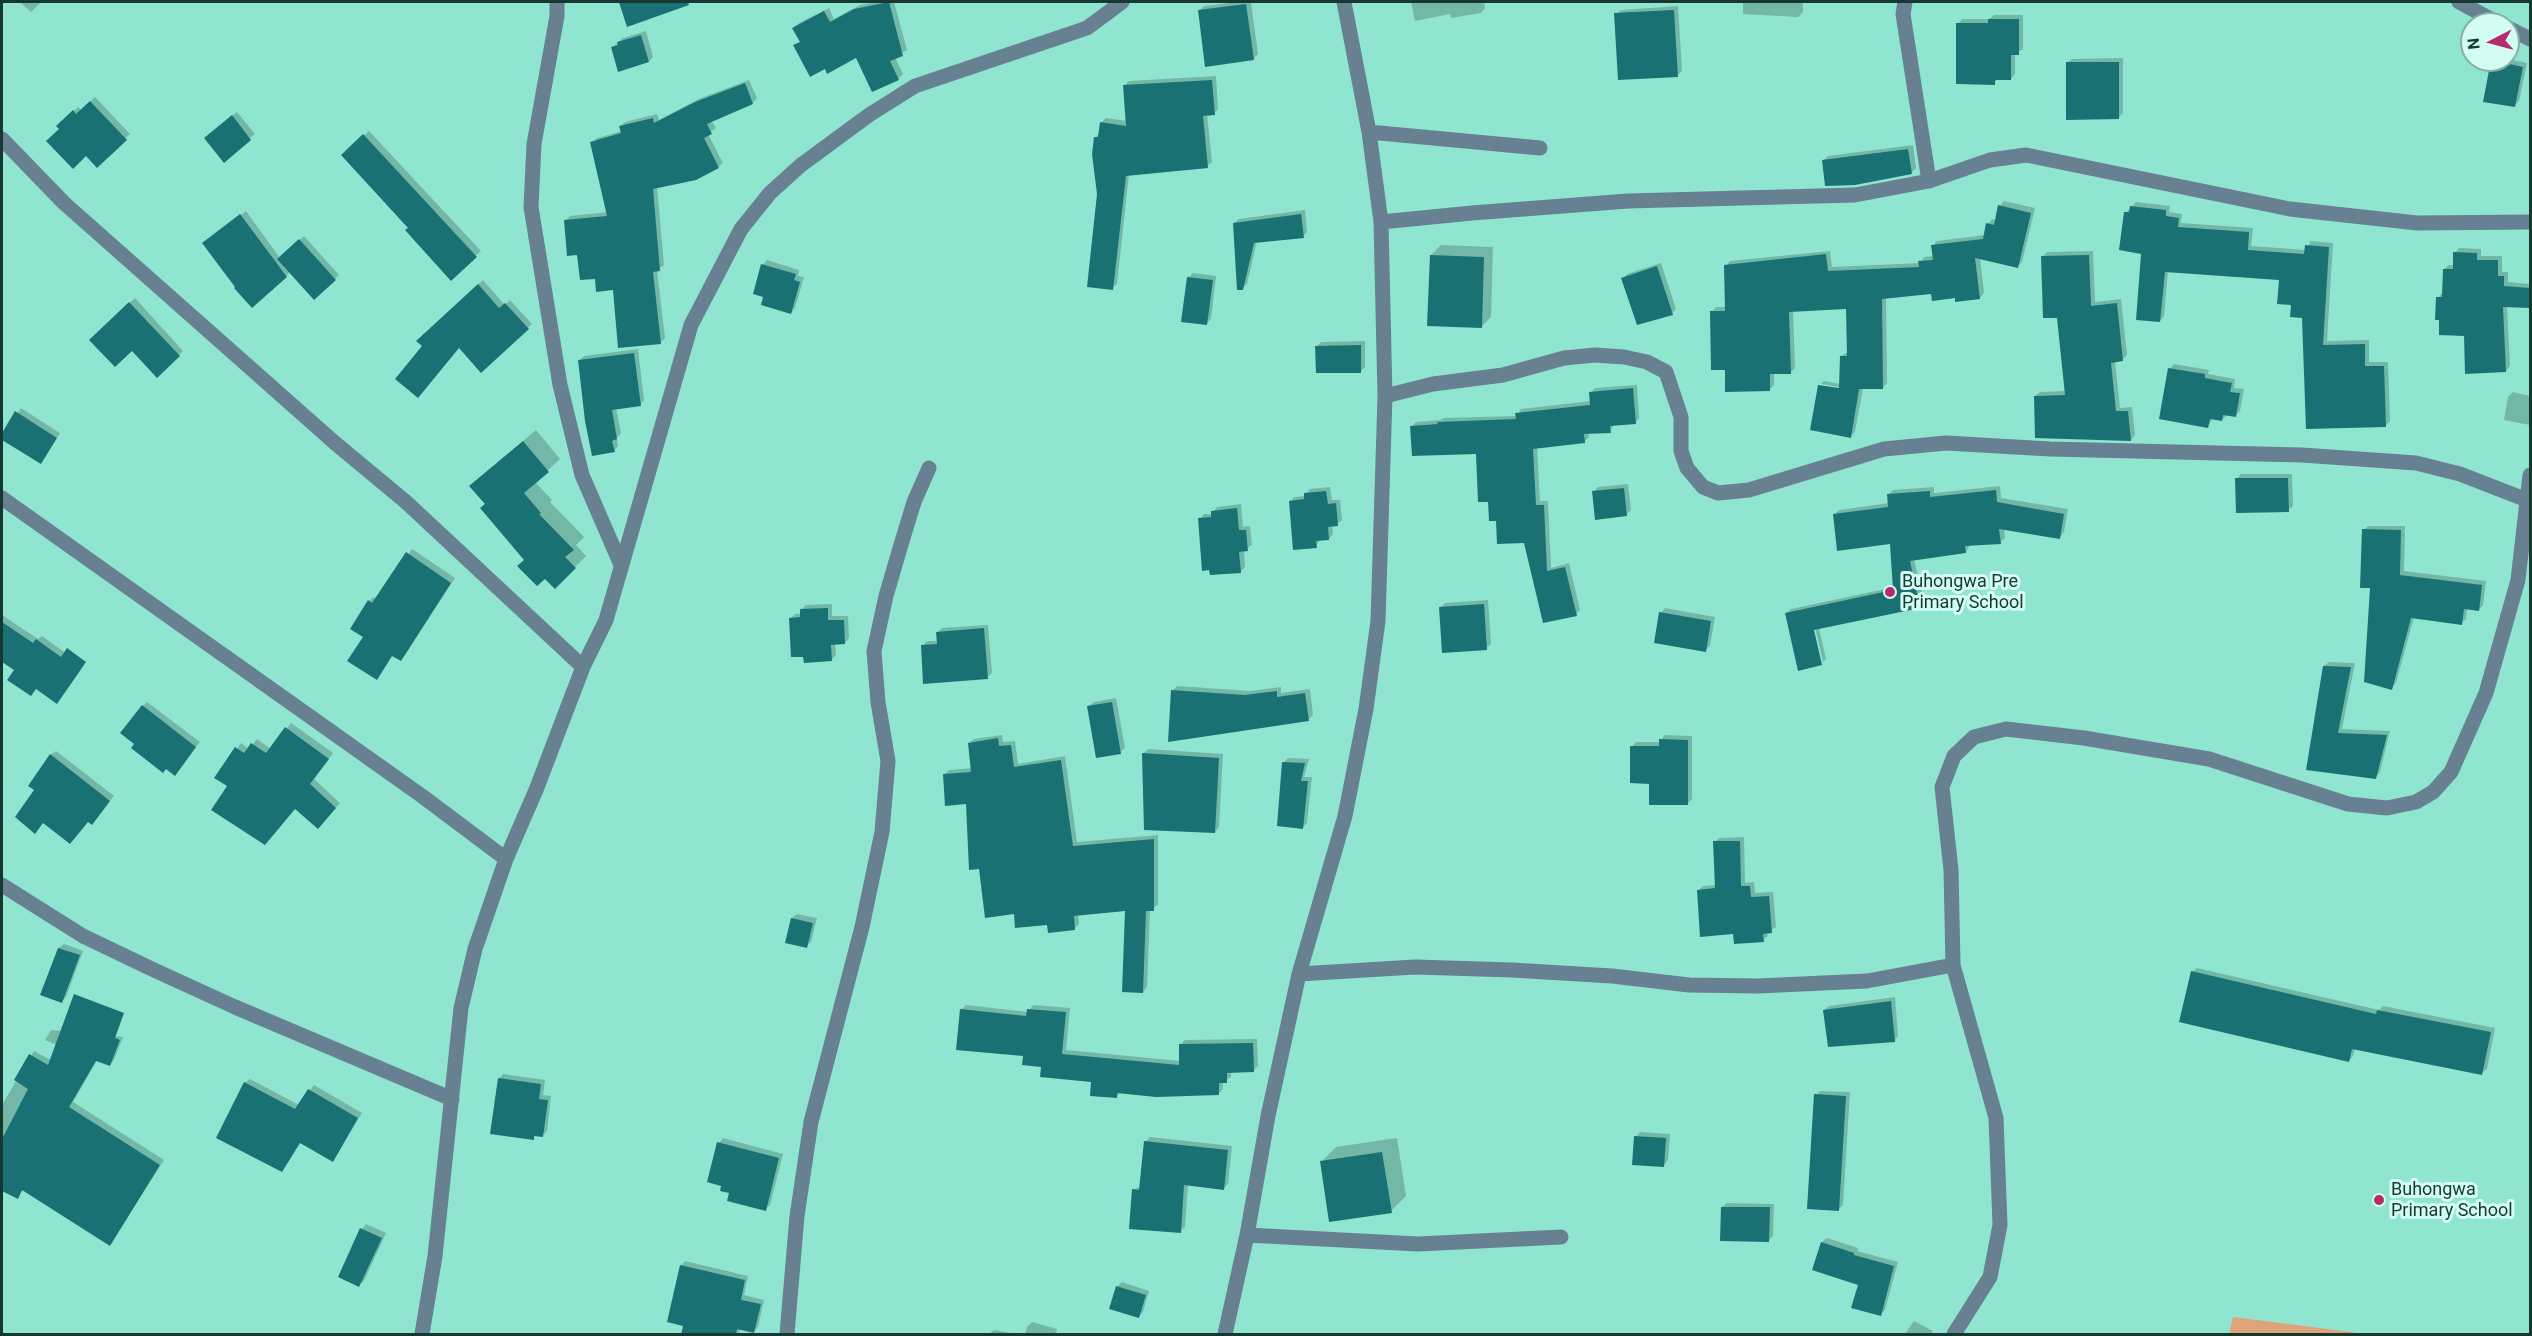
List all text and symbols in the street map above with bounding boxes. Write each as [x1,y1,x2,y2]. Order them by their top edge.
north arrow [2460,12,2520,72]
text: N [2464,37,2484,50]
place label: Buhongwa Pre Primary School [1902,571,2024,614]
marker: Buhongwa Pre Primary School [1883,585,1897,599]
place label: Buhongwa Primary School [2391,1179,2513,1222]
marker: Buhongwa Primary School [2372,1193,2386,1207]

